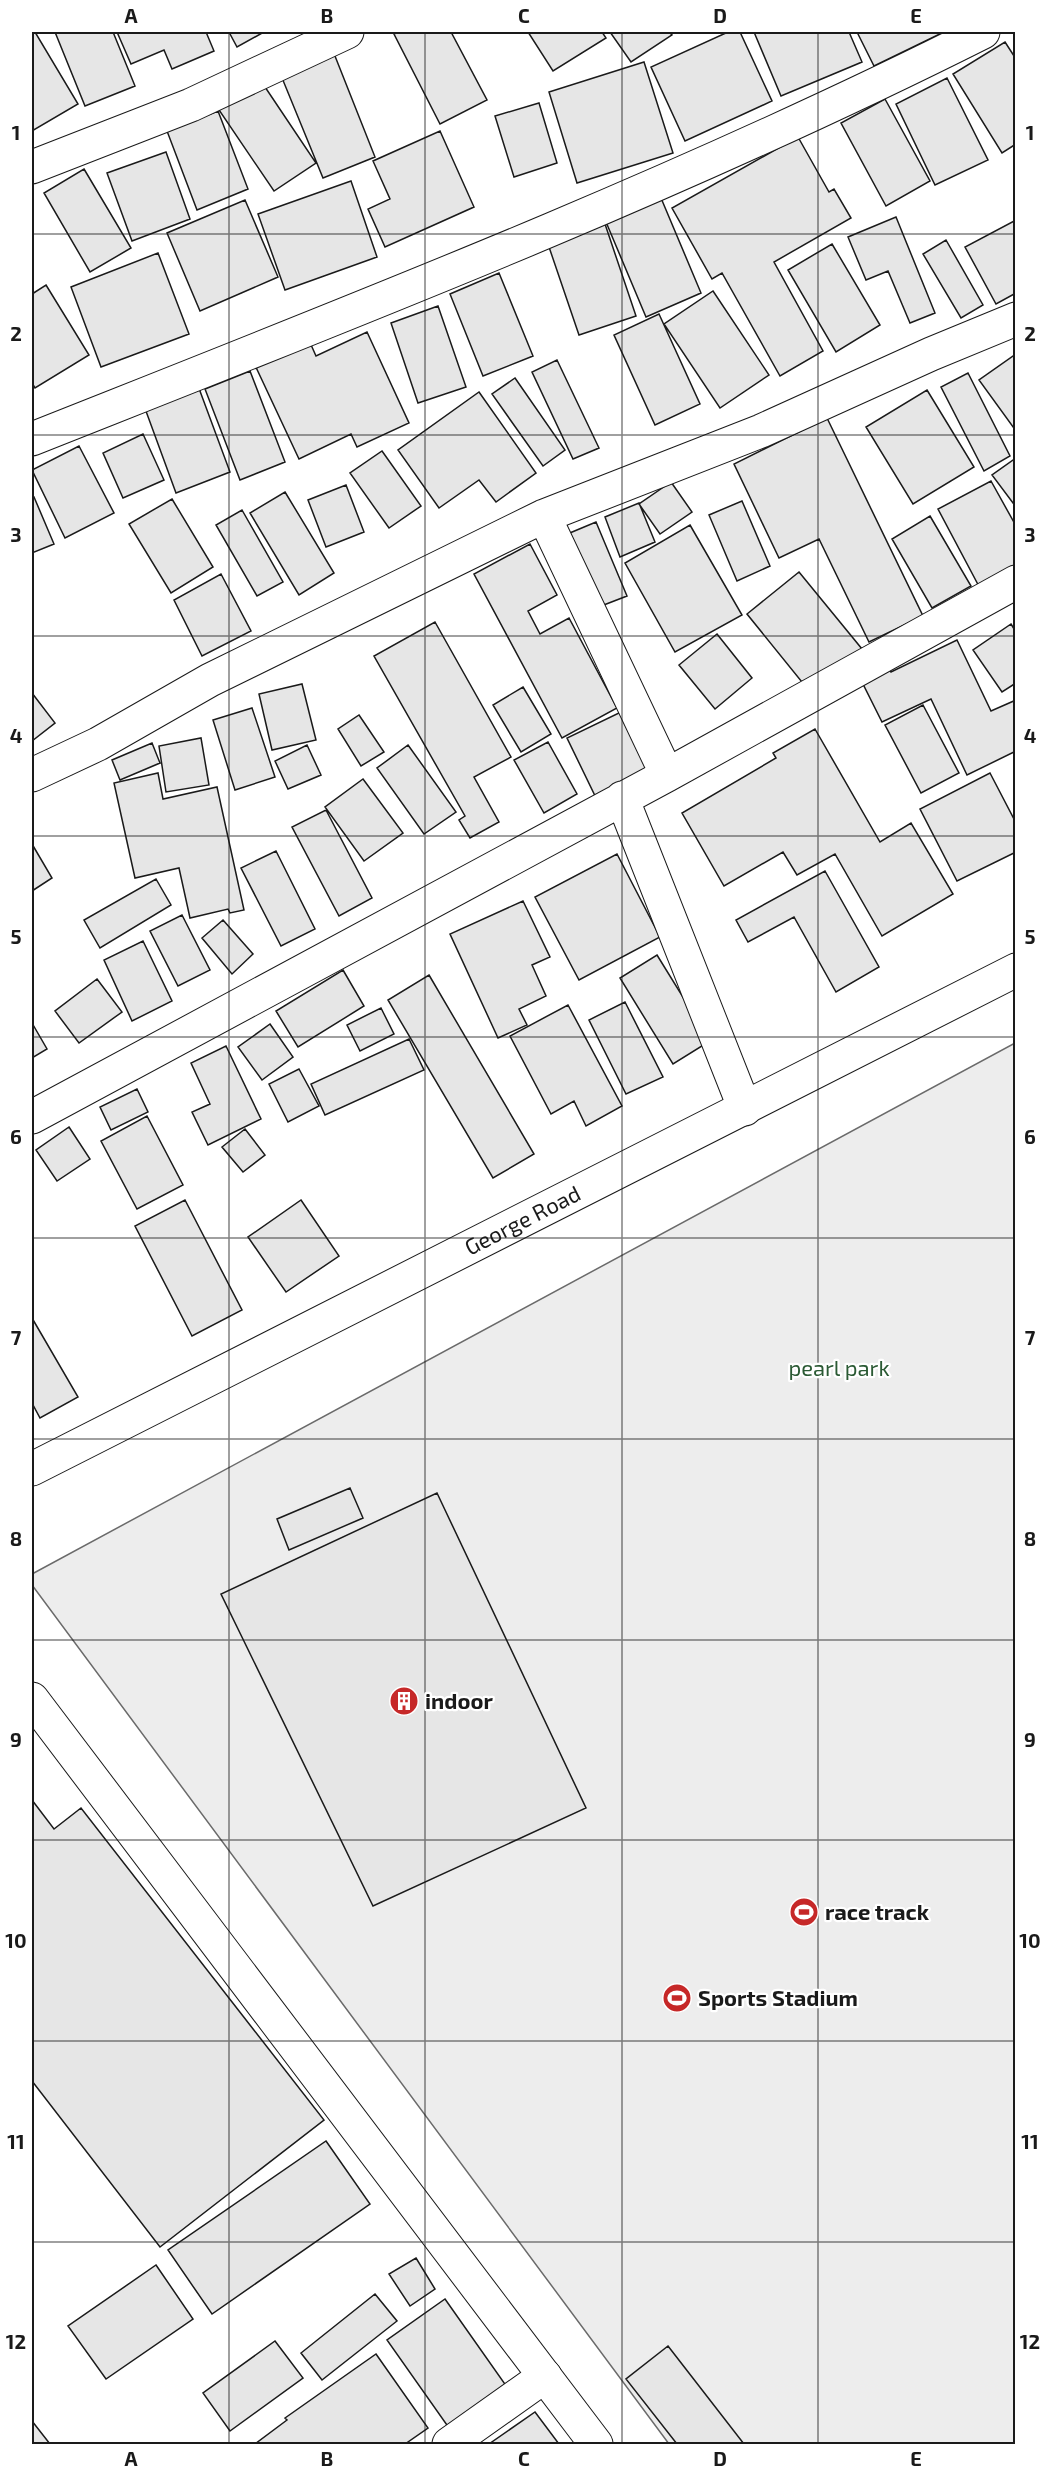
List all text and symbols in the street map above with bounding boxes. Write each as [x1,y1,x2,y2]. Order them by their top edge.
text: A [124,3,138,27]
text: B [321,3,333,27]
text: C [518,3,530,27]
text: D [713,3,727,27]
text: E [910,3,922,27]
text: 1 [12,120,20,144]
text: 1 [1026,120,1034,144]
text: 2 [10,321,22,345]
text: 2 [1024,321,1036,345]
text: 3 [10,522,22,546]
text: 3 [1024,522,1036,546]
text: 4 [10,723,23,747]
text: 4 [1024,723,1037,747]
text: 5 [10,924,22,948]
text: 5 [1024,924,1036,948]
text: 6 [10,1124,22,1148]
text: 6 [1024,1124,1036,1148]
street label: George Road [460,1179,584,1260]
text: 7 [11,1325,22,1349]
text: 7 [1025,1325,1036,1349]
park label: pearl park [788,1354,890,1380]
text: 8 [10,1526,22,1550]
text: 8 [1024,1526,1036,1550]
building icon: indoor [388,1685,420,1717]
place label: indoor [425,1687,493,1713]
text: 9 [10,1727,22,1751]
text: 9 [1024,1727,1036,1751]
sports icon: race track [788,1896,820,1928]
place label: race track [825,1898,930,1924]
text: 10 [5,1928,27,1952]
text: 10 [1019,1928,1041,1952]
sports icon: Sports Stadium [661,1982,693,2014]
place label: Sports Stadium [698,1984,858,2010]
text: 11 [7,2129,25,2153]
text: 11 [1021,2129,1039,2153]
text: 12 [6,2329,26,2353]
text: 12 [1020,2329,1040,2353]
text: A [124,2446,138,2470]
text: B [321,2446,333,2470]
text: C [518,2446,530,2470]
text: D [713,2446,727,2470]
text: E [910,2446,922,2470]

